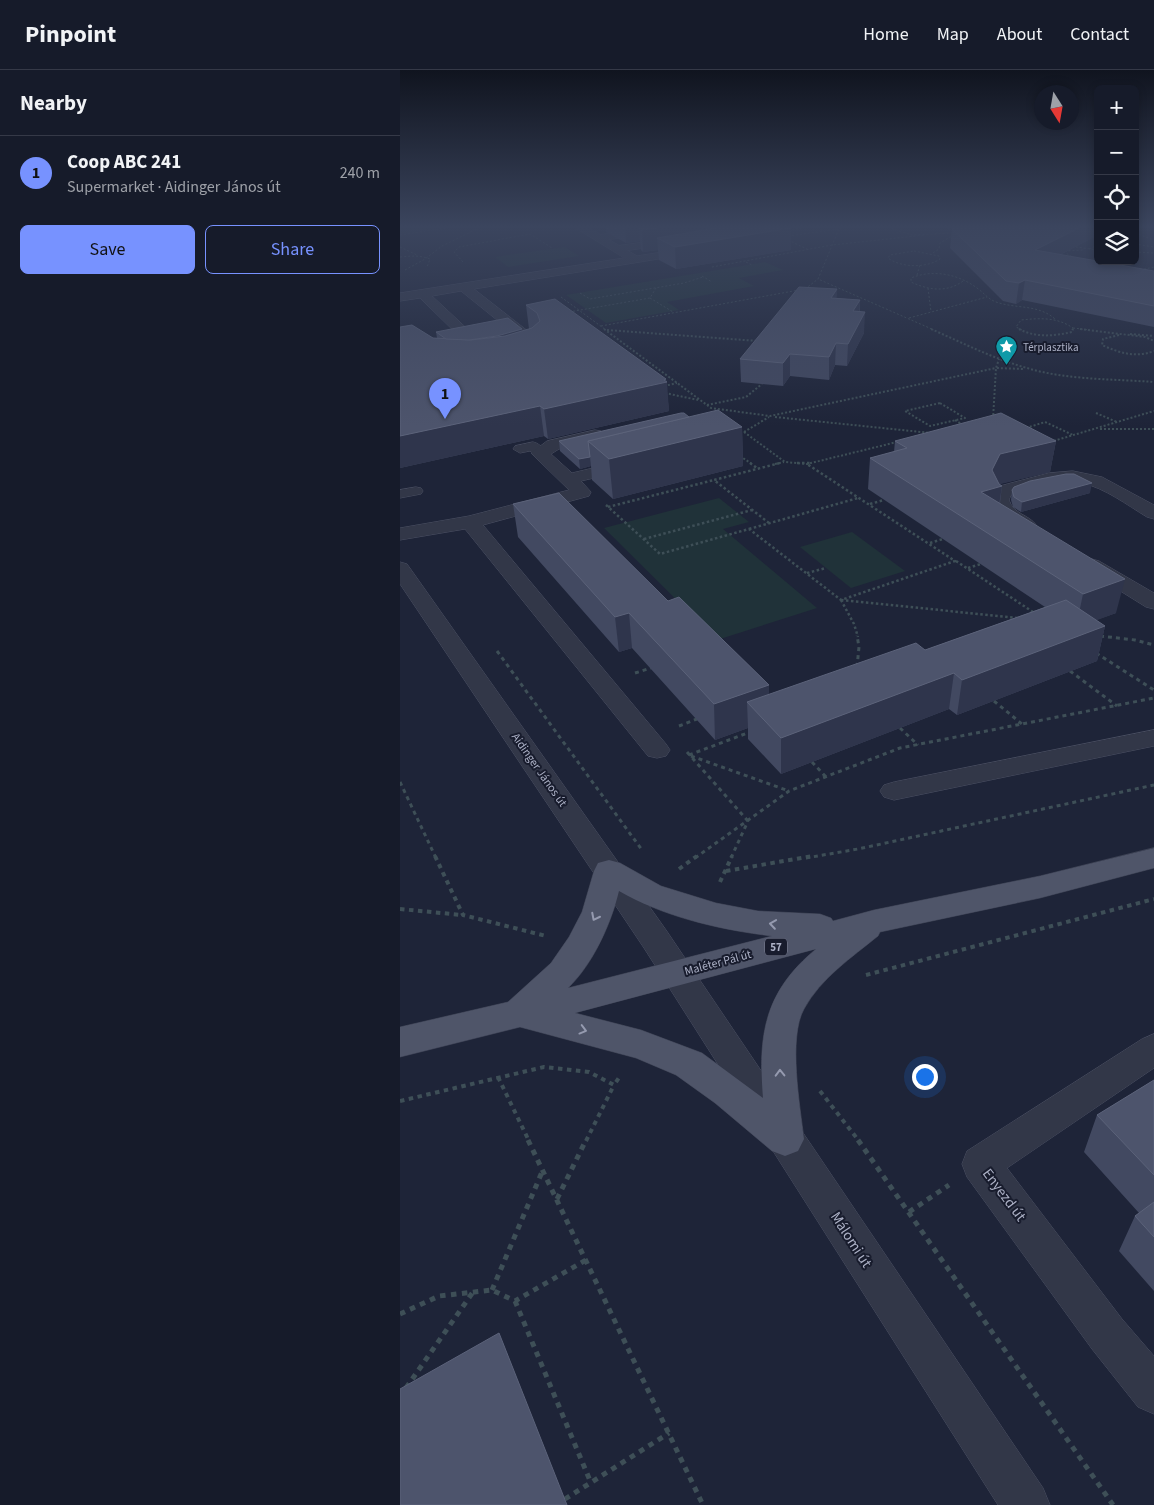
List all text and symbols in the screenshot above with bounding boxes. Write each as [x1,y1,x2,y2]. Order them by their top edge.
text: Pinpoint [25,17,116,52]
text: Home [863,22,909,47]
text: Map [937,22,969,47]
text: About [997,22,1042,47]
text: Contact [1070,22,1129,47]
north arrow [1034,85,1079,130]
map controls [1094,85,1139,265]
button: + [1094,85,1139,130]
text: Nearby [20,88,87,118]
button: − [1094,130,1139,175]
text: Coop ABC 241 [67,149,181,176]
text: 1 [32,162,40,184]
text: 240 m [340,162,380,184]
button: locate [1094,175,1139,220]
text: Supermarket · Aidinger János út [67,176,281,198]
button: layers [1094,220,1139,265]
button: Save [20,225,195,274]
button: Share [205,225,380,274]
place icon: Térplasztika [995,335,1019,366]
place label: Térplasztika [1023,340,1078,355]
pin: 1 [429,378,461,419]
street label: Aidinger János út [507,730,571,810]
one-way arrow [591,912,601,921]
one-way arrow [769,919,777,930]
road number: 57 [765,939,787,956]
street label: Maléter Pál út [683,946,753,980]
one-way arrow [578,1024,587,1035]
your location [912,1064,938,1090]
one-way arrow [775,1069,785,1076]
street label: Enyezd út [977,1164,1031,1226]
street label: Málomi út [825,1208,877,1272]

